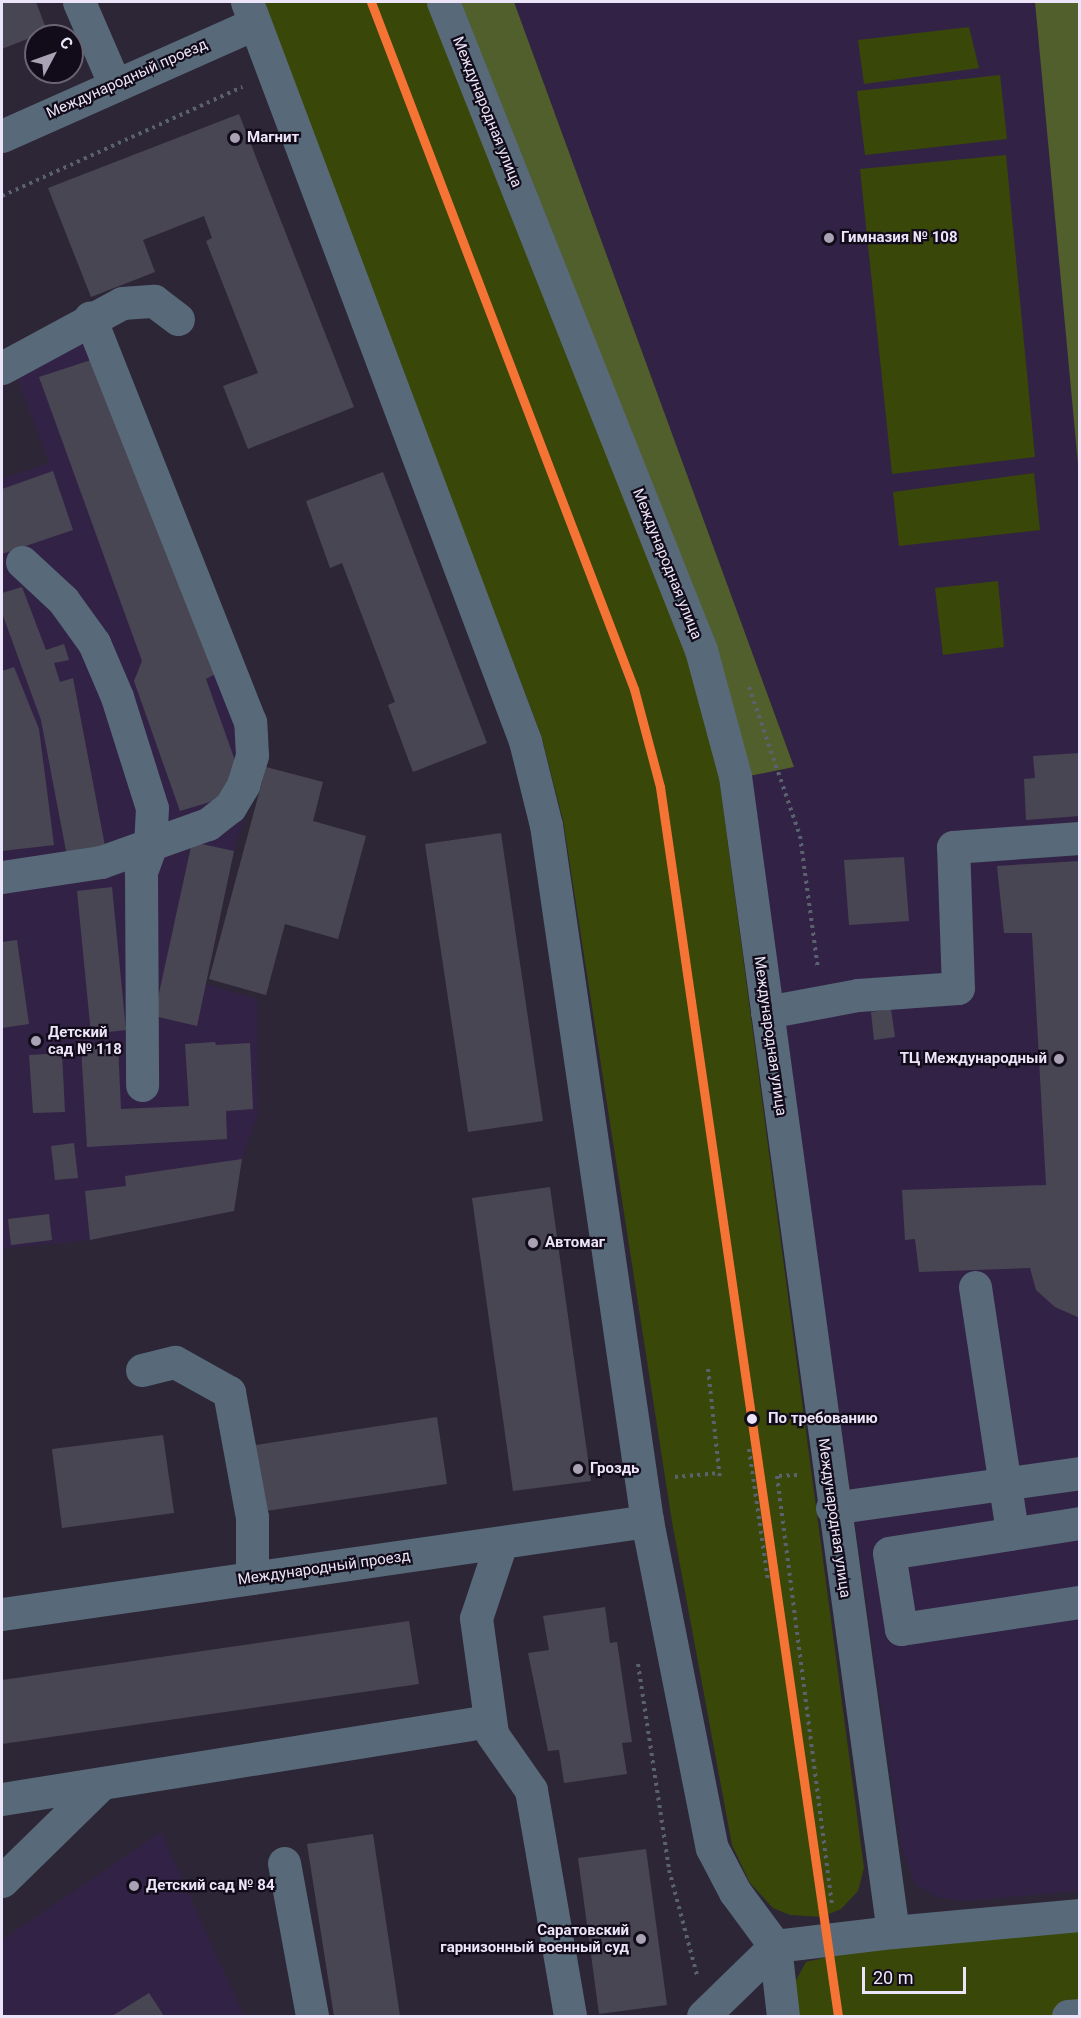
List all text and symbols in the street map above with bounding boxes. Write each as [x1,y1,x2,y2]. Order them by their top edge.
north arrow [24,24,84,84]
text: С [56,33,77,53]
street label: Международная улица [449,34,525,190]
street label: Международный проезд [44,35,210,123]
place label: Магнит [247,129,299,147]
marker: Магнит [228,131,242,145]
place label: Гимназия № 108 [841,229,958,247]
marker: Гимназия № 108 [822,231,836,245]
street label: Международная улица [629,486,705,642]
street label: Международная улица [750,955,790,1117]
place label: Детский сад № 118 [48,1023,122,1058]
marker: Детский сад № 118 [29,1034,43,1048]
place label: ТЦ Международный [900,1050,1047,1068]
marker: ТЦ Международный [1052,1052,1066,1066]
place label: Автомаг [545,1234,605,1252]
marker: Автомаг [526,1236,540,1250]
marker: По требованию [741,1408,763,1430]
place label: По требованию [768,1410,878,1428]
street label: Международная улица [814,1437,854,1599]
place label: Гроздь [590,1460,639,1478]
marker: Гроздь [571,1462,585,1476]
street label: Международный проезд [237,1547,411,1589]
place label: Детский сад № 84 [146,1877,274,1895]
marker: Детский сад № 84 [127,1879,141,1893]
place label: Саратовский гарнизонный военный суд [440,1921,629,1956]
marker: Саратовский гарнизонный военный суд [634,1932,648,1946]
scale bar [865,1955,968,1993]
text: 20 m [873,1967,913,1988]

